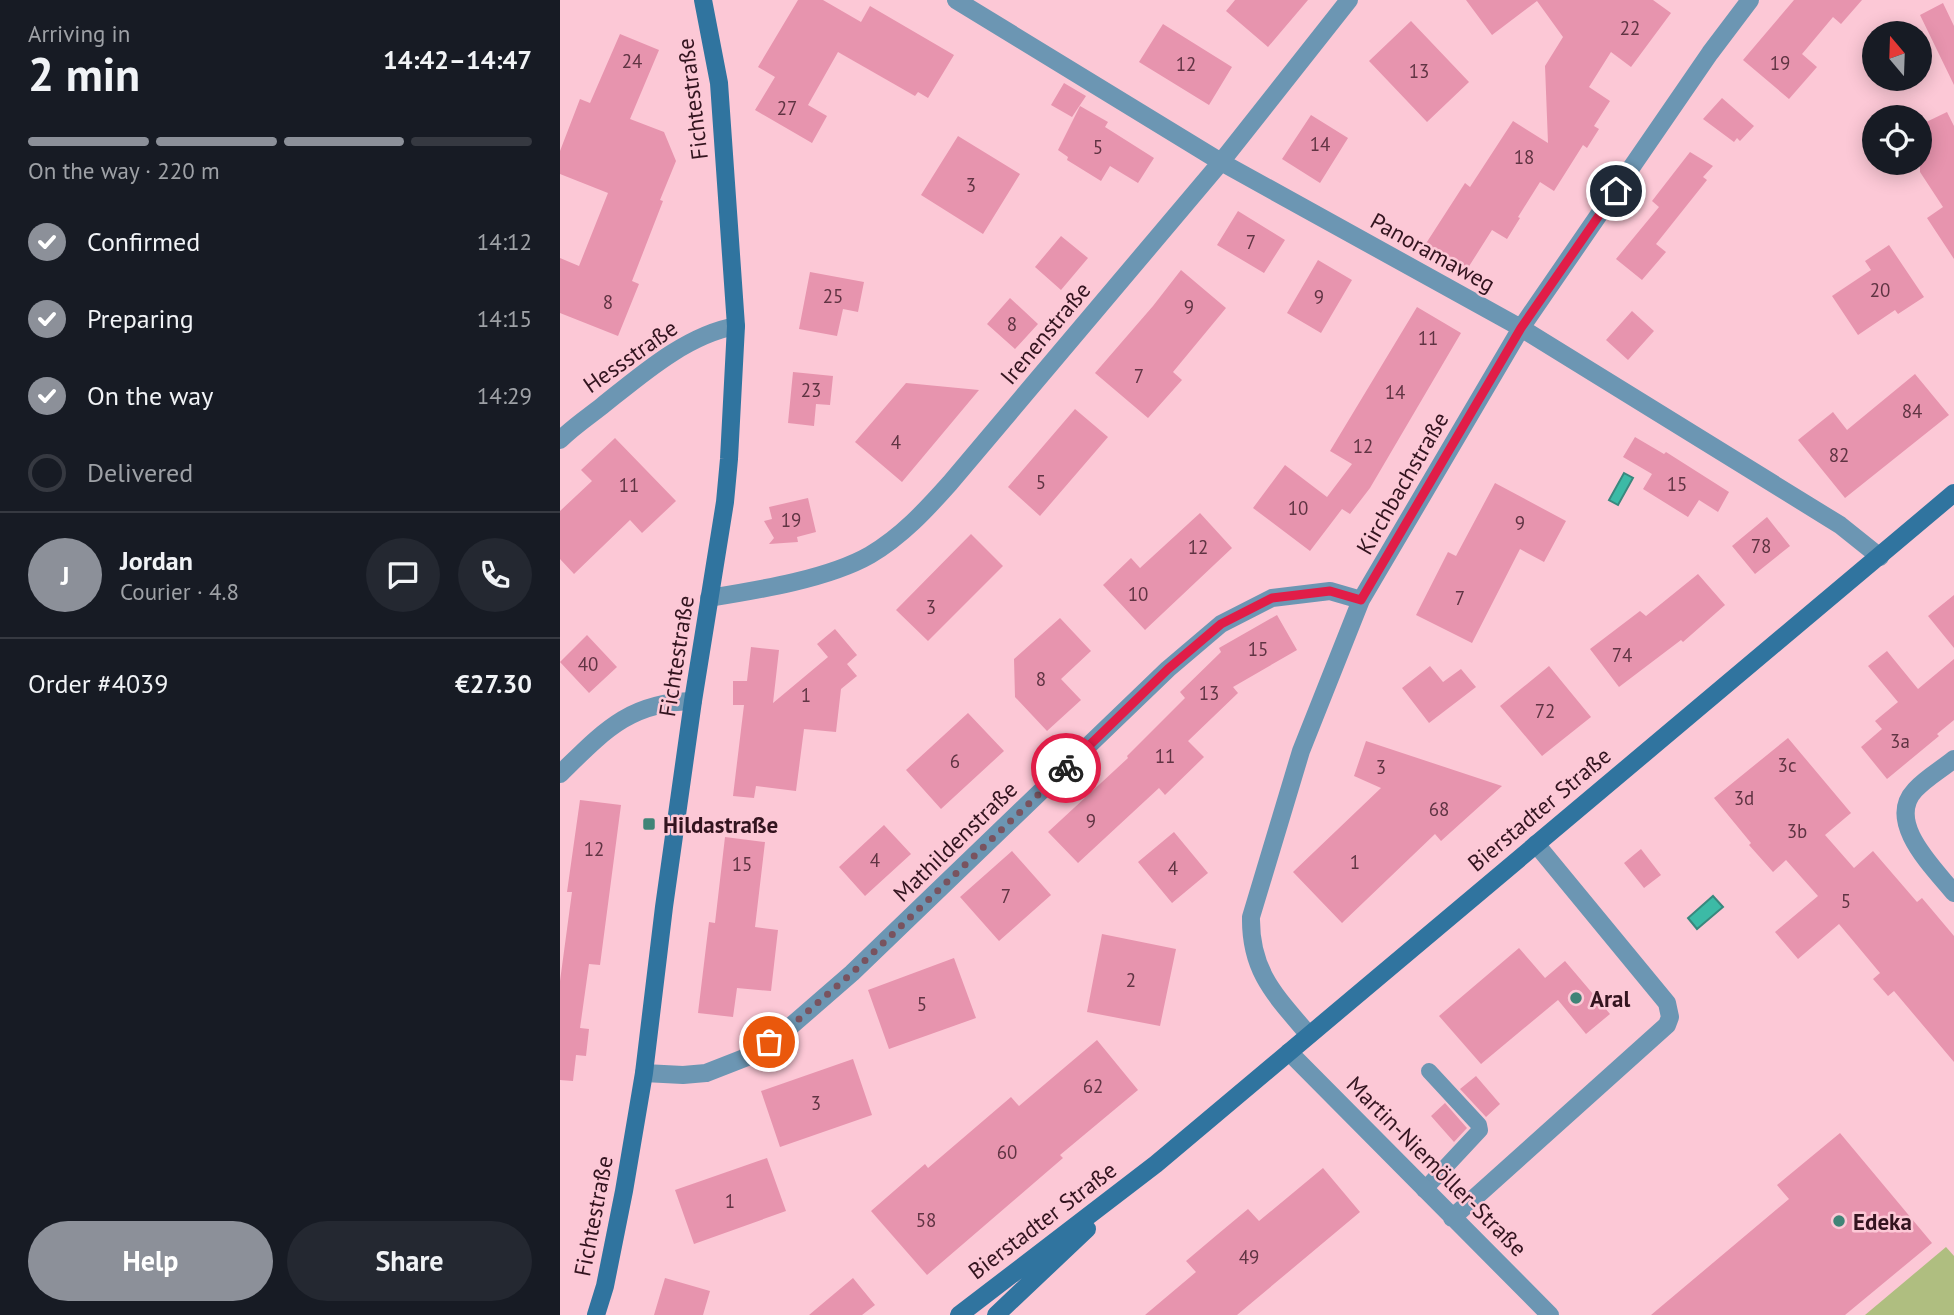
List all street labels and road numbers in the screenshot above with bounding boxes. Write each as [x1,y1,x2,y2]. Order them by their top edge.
street label: Fichtestraße [670,37,714,161]
street label: Panoramaweg [1366,206,1500,298]
street label: Irenenstraße [994,276,1096,390]
street label: Hessstraße [577,313,683,399]
street label: Kirchbachstraße [1350,407,1454,559]
street label: Fichtestraße [652,593,700,719]
street label: Bierstadter Straße [1461,741,1617,877]
street label: Mathildenstraße [887,774,1023,908]
street label: Martin-Niemöller-Straße [1341,1070,1533,1262]
street label: Fichtestraße [567,1153,619,1279]
street label: Bierstadter Straße [962,1155,1122,1285]

